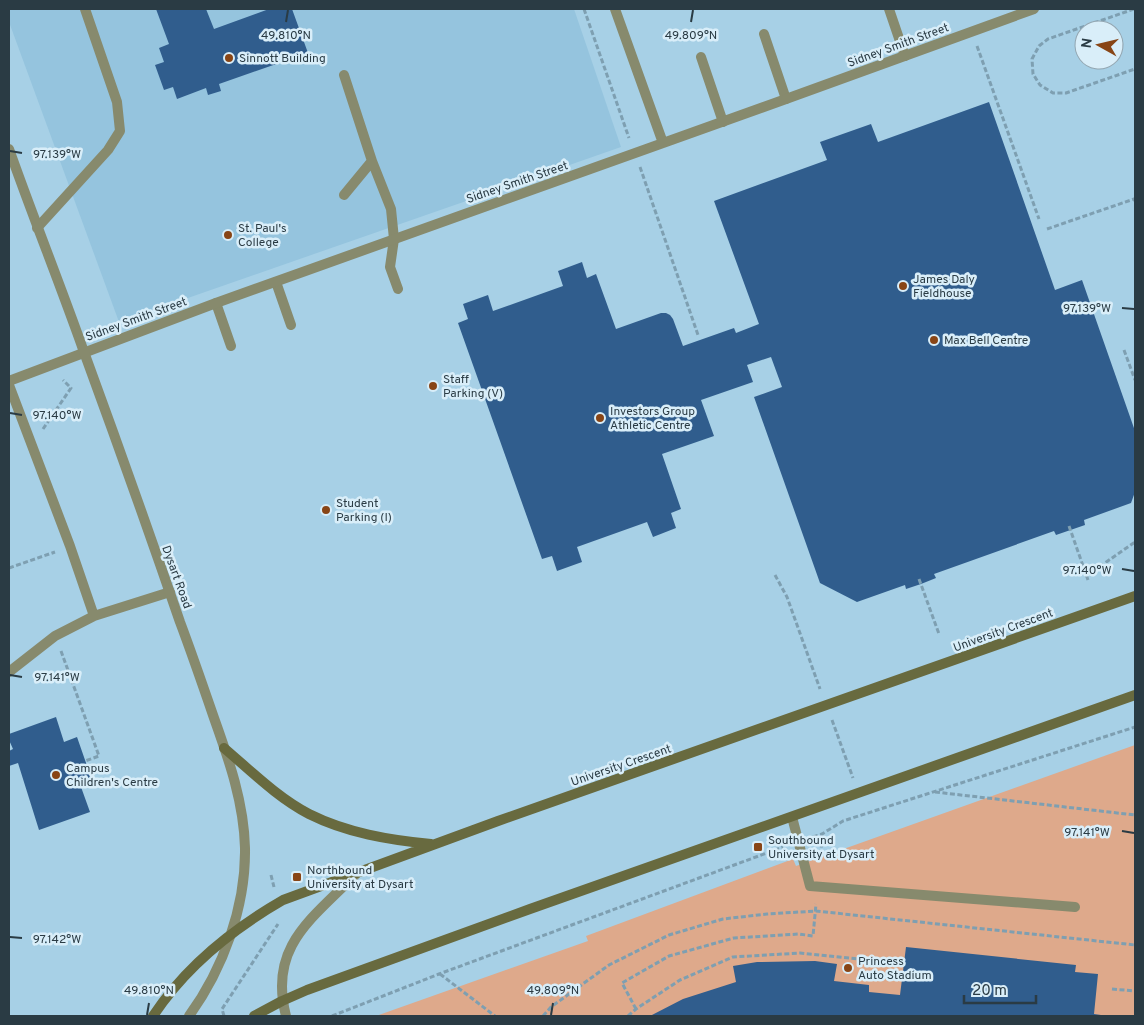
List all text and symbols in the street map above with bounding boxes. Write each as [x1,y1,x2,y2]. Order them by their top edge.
street label: Sidney Smith Street [846,20,951,72]
north arrow [1074,20,1124,70]
text: 49.810°N [261,28,311,44]
text: 49.809°N [665,28,717,44]
text: N [1078,37,1097,50]
place label: Sinnott Building [239,51,326,67]
marker: Sinnott Building [223,52,235,64]
text: 97.139°W [33,147,81,163]
street label: Sidney Smith Street [464,158,570,208]
place label: St. Paul's College [238,221,287,251]
marker: St. Paul's College [222,229,234,241]
place label: James Daly Fieldhouse [913,272,975,302]
marker: James Daly Fieldhouse [897,280,909,292]
street label: Sidney Smith Street [84,294,189,346]
text: 97.139°W [1063,301,1111,317]
place label: Max Bell Centre [944,333,1028,349]
marker: Max Bell Centre [928,334,940,346]
place label: Staff Parking (V) [443,372,503,402]
marker: Staff Parking (V) [427,380,439,392]
place label: Investors Group Athletic Centre [610,404,695,434]
text: 97.140°W [33,408,81,424]
marker: Investors Group Athletic Centre [594,412,606,424]
place label: Student Parking (I) [336,496,392,526]
marker: Student Parking (I) [320,504,332,516]
street label: Dysart Road [157,544,195,611]
text: 97.140°W [1063,563,1111,579]
street label: University Crescent [951,605,1056,656]
text: 97.141°W [34,670,80,686]
street label: University Crescent [569,741,674,791]
place label: Campus Children's Centre [66,761,158,791]
marker: Campus Children's Centre [50,769,62,781]
text: 97.141°W [1064,825,1110,841]
place label: Southbound University at Dysart [768,833,874,863]
marker: Southbound University at Dysart [752,841,764,853]
place label: Northbound University at Dysart [307,863,413,893]
marker: Northbound University at Dysart [291,871,303,883]
text: 97.142°W [33,932,81,948]
place label: Princess Auto Stadium [858,954,932,984]
marker: Princess Auto Stadium [842,962,854,974]
scale bar [964,972,1036,1004]
text: 20 m [972,982,1007,1001]
text: 49.810°N [124,983,174,999]
text: 49.809°N [527,983,579,999]

